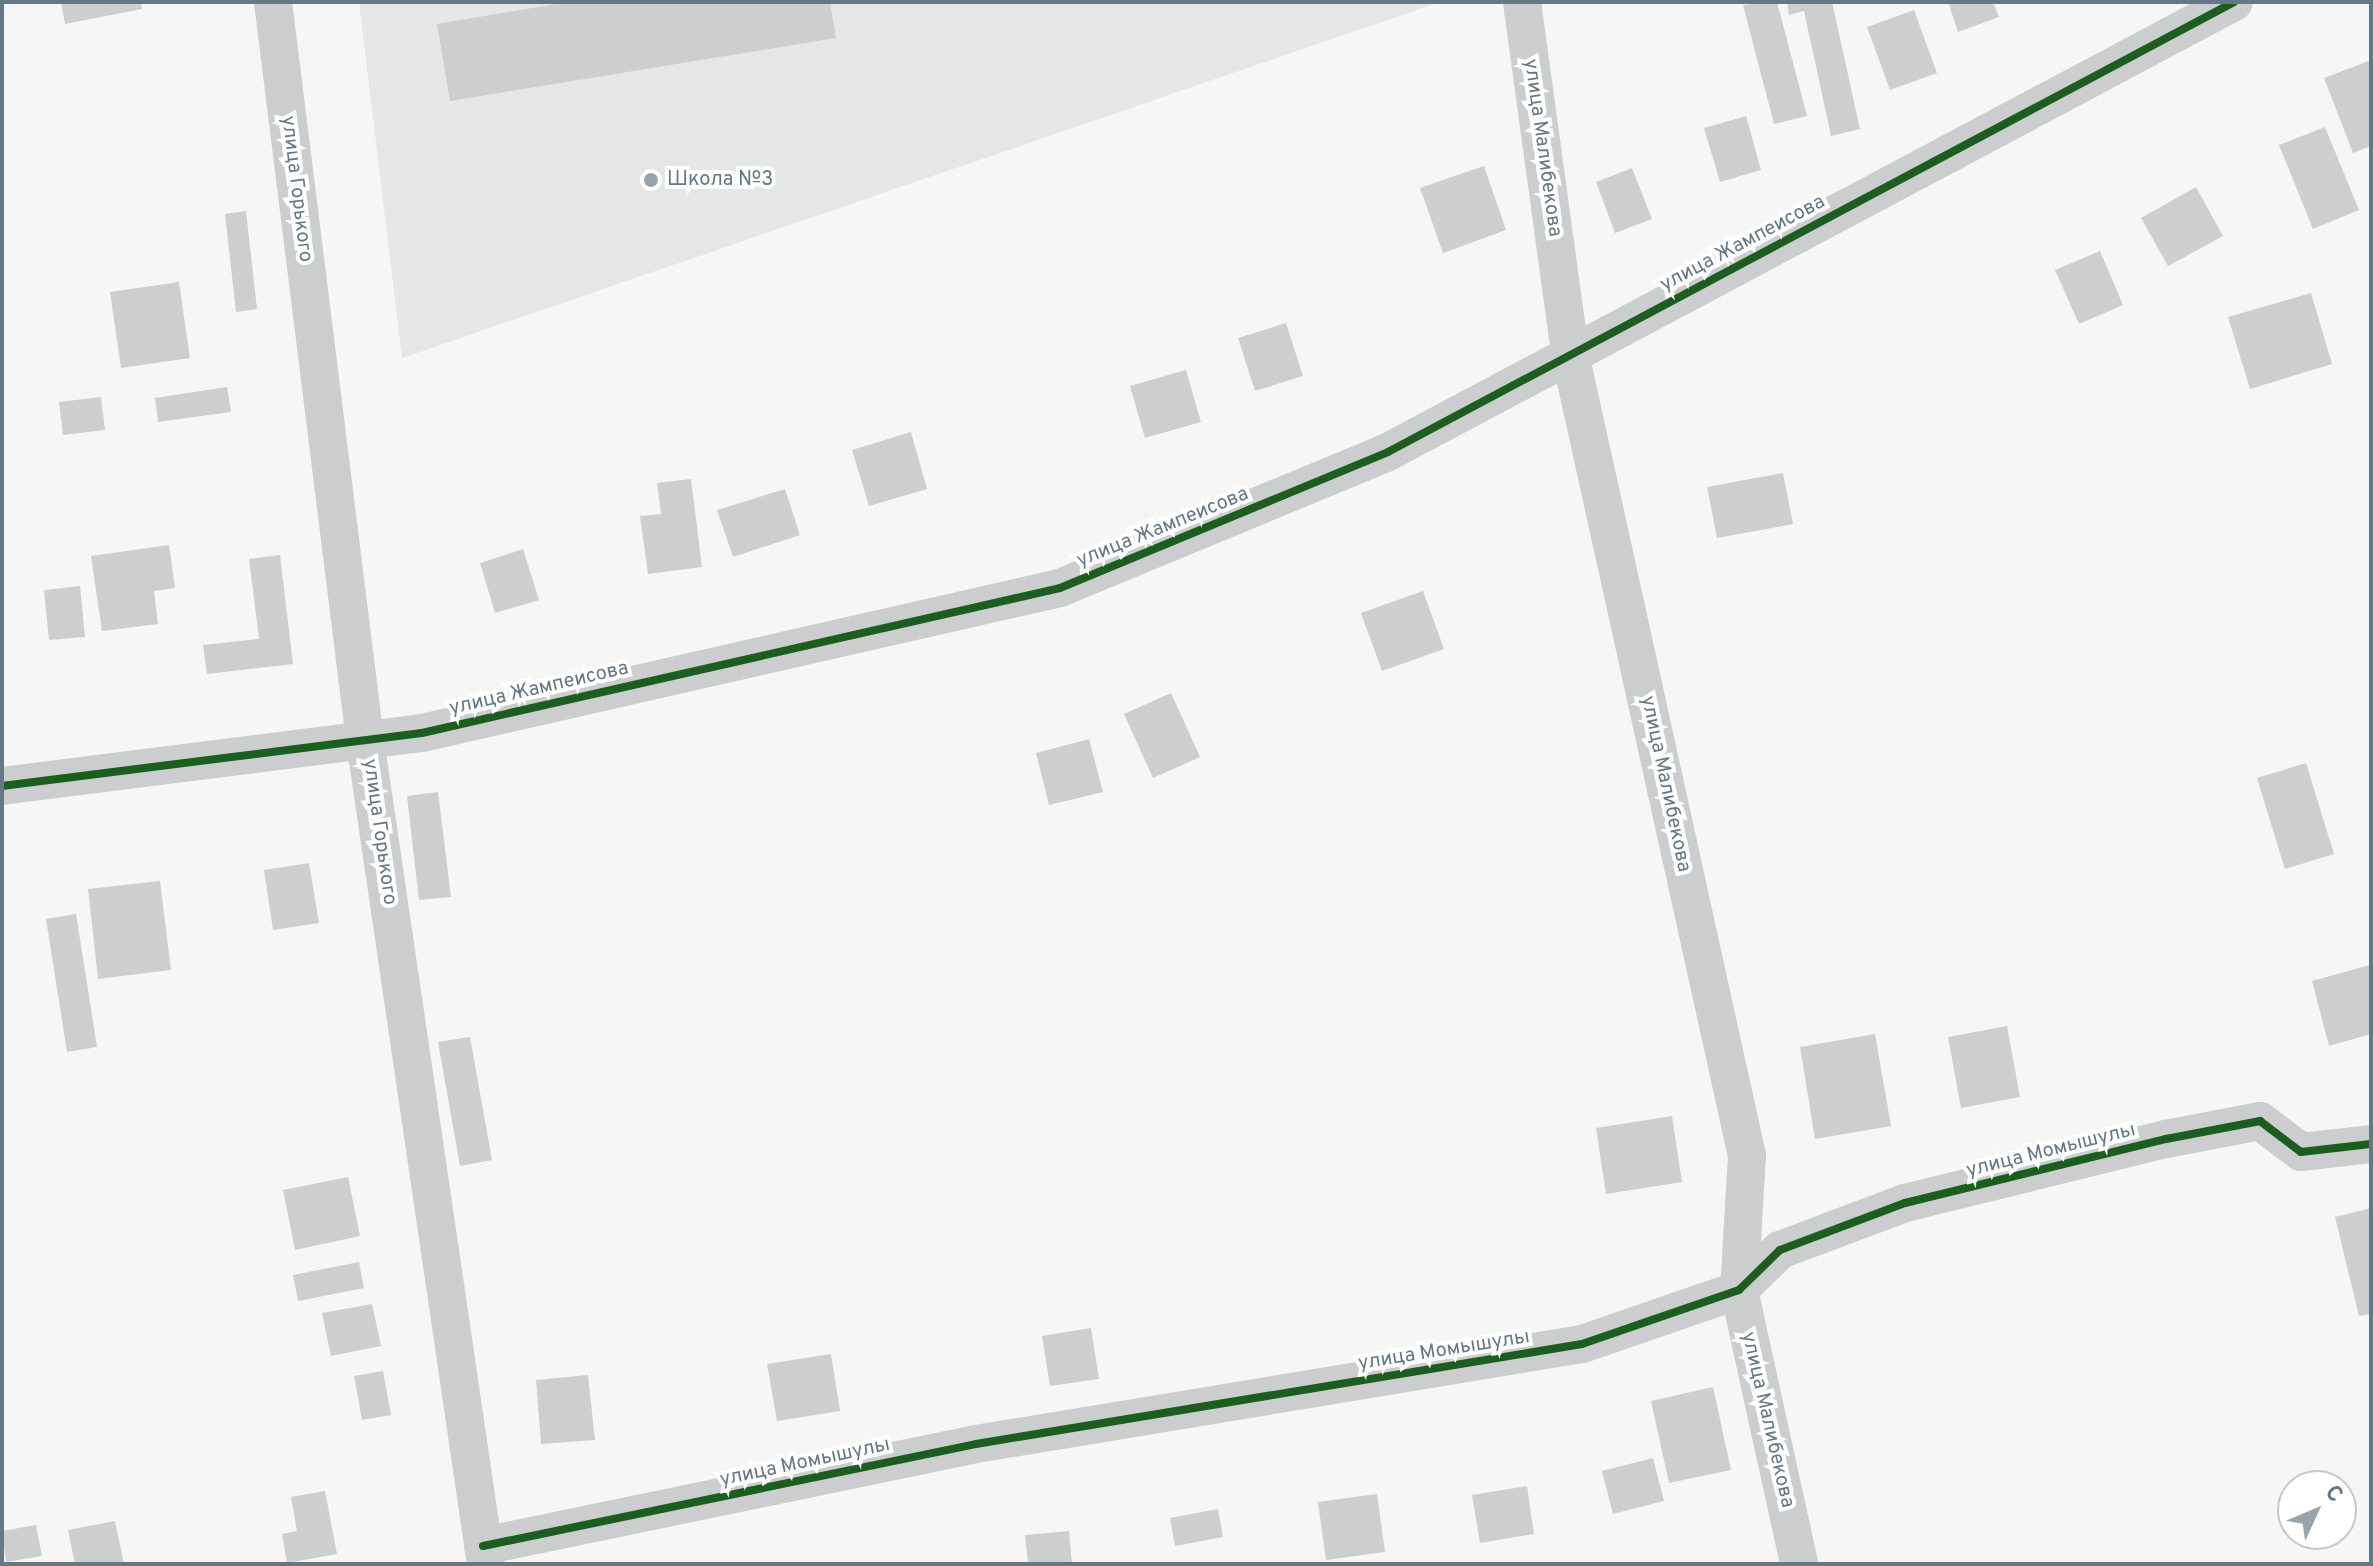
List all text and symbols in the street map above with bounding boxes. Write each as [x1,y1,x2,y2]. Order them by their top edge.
street label: улица Малибекова [1518,57,1566,239]
street label: улица Горького [275,114,317,264]
place label: Школа №3 [667,168,773,192]
marker: Школа №3 [642,171,660,189]
street label: улица Жампеисова [1657,190,1829,298]
street label: улица Жампеисова [1074,483,1252,573]
street label: улица Жампеисова [447,657,631,721]
street label: улица Малибекова [1635,694,1695,874]
street label: улица Горького [357,757,401,907]
street label: улица Момышулы [1964,1118,2138,1184]
street label: улица Момышулы [1357,1326,1531,1376]
street label: улица Малибекова [1735,1330,1799,1510]
street label: улица Момышулы [718,1433,892,1493]
north arrow [2277,1470,2357,1550]
text: С [2319,1480,2348,1509]

